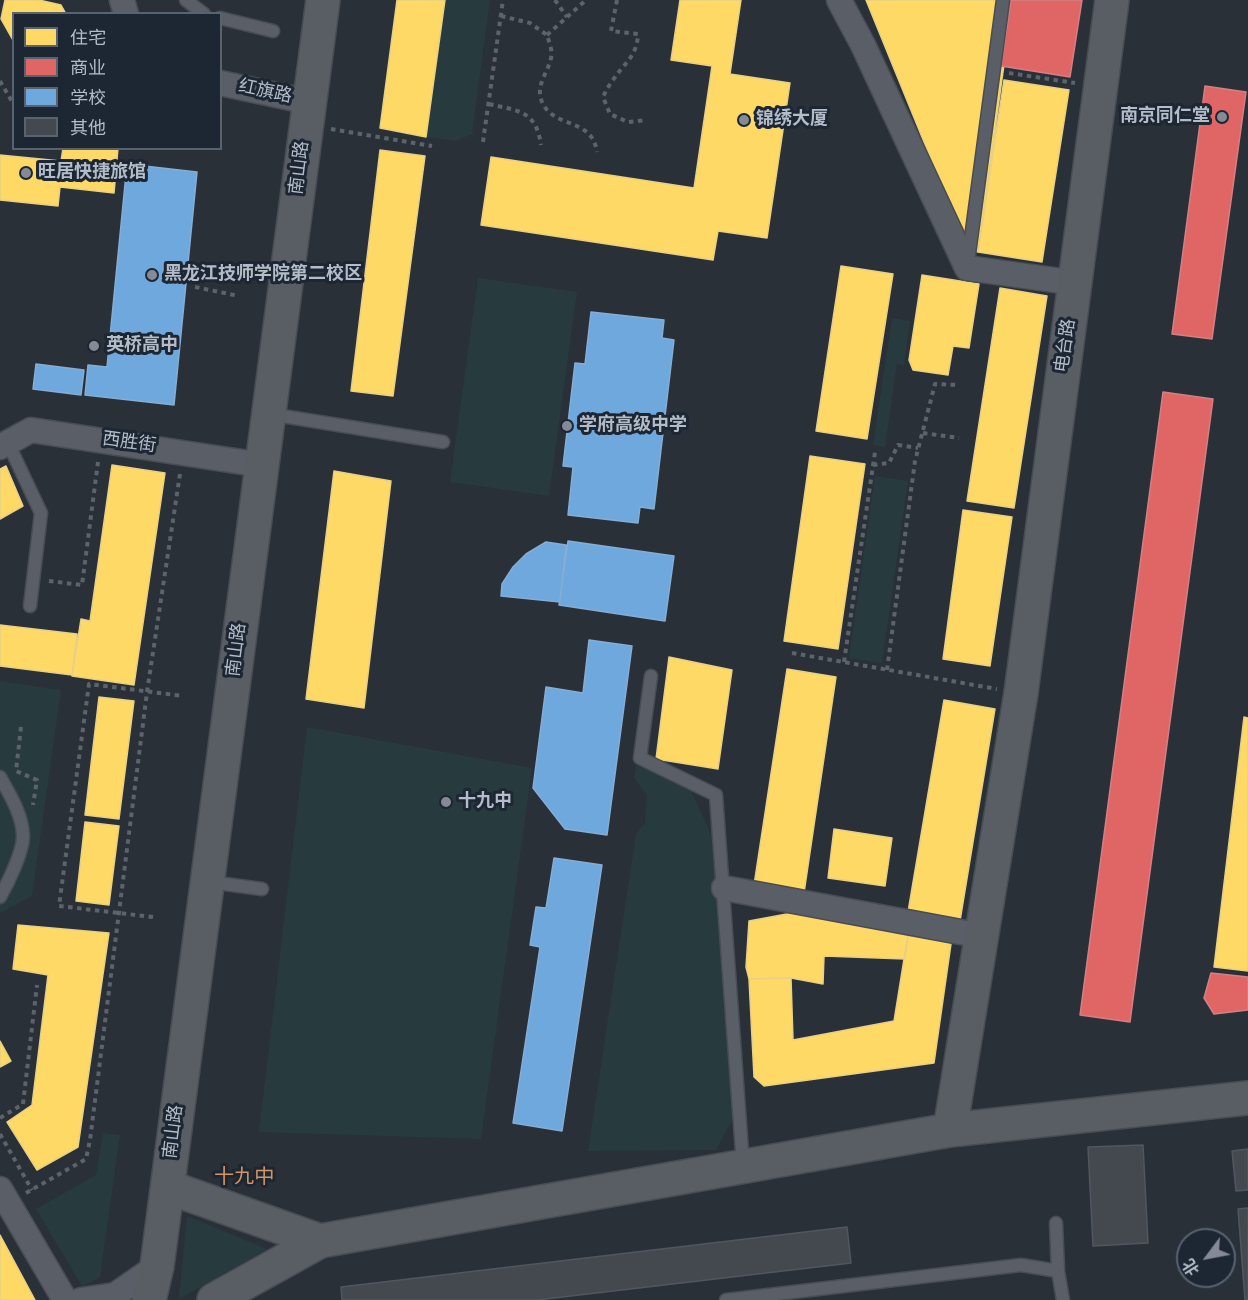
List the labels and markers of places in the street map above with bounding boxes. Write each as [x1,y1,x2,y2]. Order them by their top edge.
place label: 南京同仁堂 [1120,106,1210,128]
place label: 锦绣大厦 [756,109,828,131]
marker: 南京同仁堂 [1215,110,1229,124]
marker: 锦绣大厦 [737,113,751,127]
place label: 旺居快捷旅馆 [38,162,146,184]
marker: 旺居快捷旅馆 [19,166,33,180]
place label: 黑龙江技师学院第二校区 [164,264,362,286]
marker: 黑龙江技师学院第二校区 [145,268,159,282]
place label: 英桥高中 [106,335,178,357]
marker: 英桥高中 [87,339,101,353]
place label: 学府高级中学 [579,415,687,437]
marker: 学府高级中学 [560,419,574,433]
place label: 十九中 [458,791,512,813]
marker: 十九中 [439,795,453,809]

